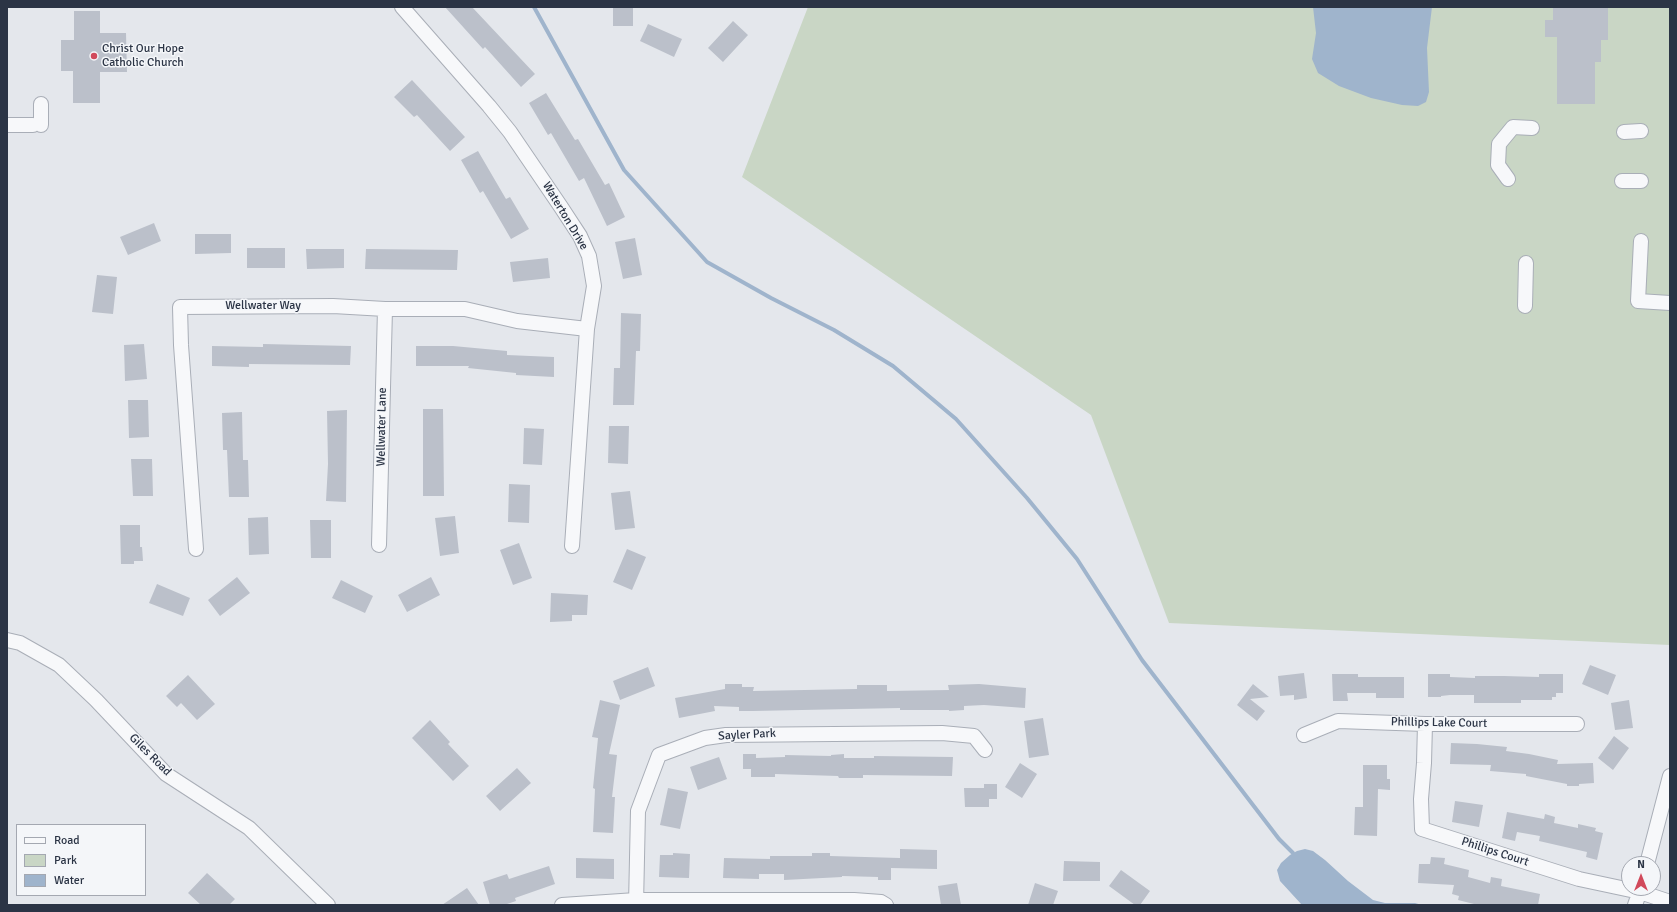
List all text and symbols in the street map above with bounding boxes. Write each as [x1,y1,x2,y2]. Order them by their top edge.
place label: Christ Our Hope Catholic Church [102,42,184,70]
marker: Christ Our Hope Catholic Church [89,51,99,61]
street label: Waterton Drive [539,179,591,253]
street label: Wellwater Way [225,299,301,313]
street label: Wellwater Lane [374,387,390,467]
street label: Phillips Lake Court [1391,715,1487,731]
street label: Sayler Park [718,726,776,744]
street label: Giles Road [126,731,174,779]
legend [16,824,146,896]
text: Road [54,833,80,848]
street label: Phillips Court [1460,834,1530,870]
text: Park [54,853,77,868]
north arrow [1621,856,1661,896]
text: N [1637,858,1645,871]
text: Water [54,873,84,888]

